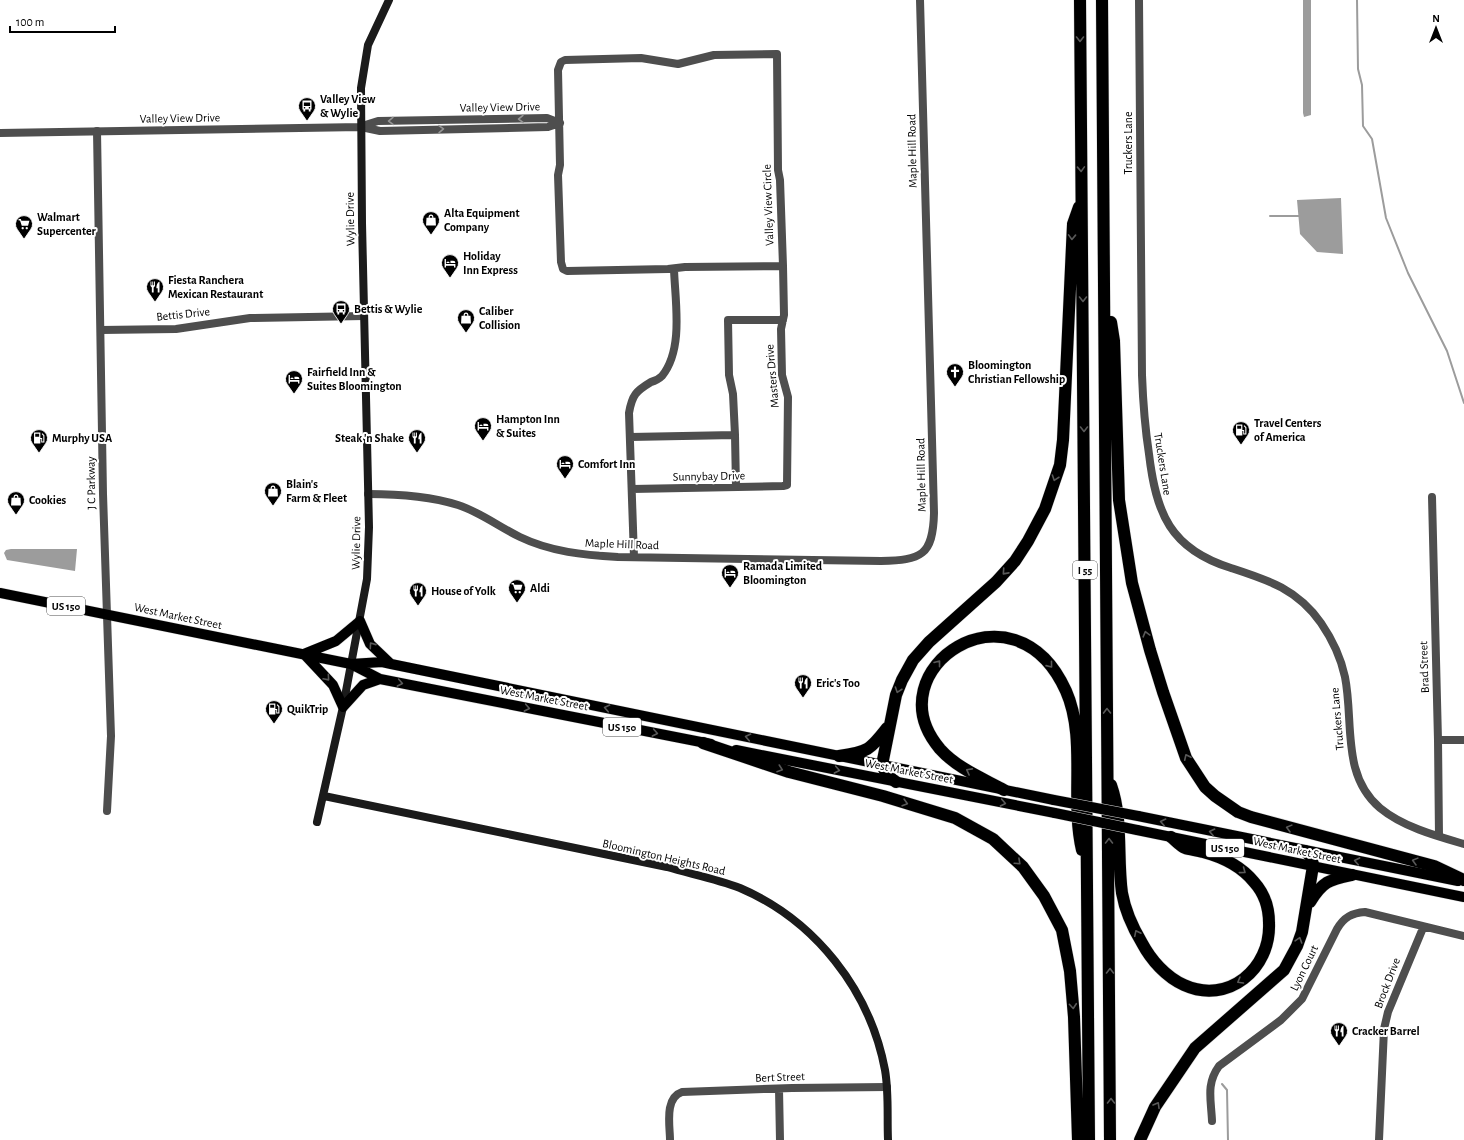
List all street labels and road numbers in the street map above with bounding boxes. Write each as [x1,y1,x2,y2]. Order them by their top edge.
street label: Valley View Drive [460,100,540,115]
street label: Valley View Drive [140,111,220,126]
street label: Truckers Lane [1122,112,1134,174]
street label: Maple Hill Road [905,114,919,188]
street label: Valley View Circle [761,164,776,246]
street label: Wylie Drive [344,192,357,246]
street label: Bettis Drive [156,305,210,323]
street label: Masters Drive [763,344,781,408]
street label: Truckers Lane [1152,432,1174,496]
street label: Maple Hill Road [914,438,928,512]
street label: J C Parkway [85,456,98,510]
street label: Sunnybay Drive [673,469,745,484]
street label: Wylie Drive [350,516,363,570]
street label: Maple Hill Road [585,537,659,551]
road number: I 55 [1073,561,1097,579]
road number: US 150 [47,597,85,615]
street label: West Market Street [133,601,223,631]
street label: Brad Street [1417,641,1431,693]
street label: West Market Street [499,684,589,712]
street label: Truckers Lane [1328,687,1346,751]
road number: US 150 [603,718,641,736]
street label: West Market Street [864,757,954,785]
street label: West Market Street [1252,835,1342,865]
street label: Bloomington Heights Road [601,837,727,877]
road number: US 150 [1206,839,1244,857]
street label: Lyon Court [1288,943,1321,993]
street label: Brock Drive [1372,956,1402,1010]
street label: Bert Street [755,1070,805,1084]

